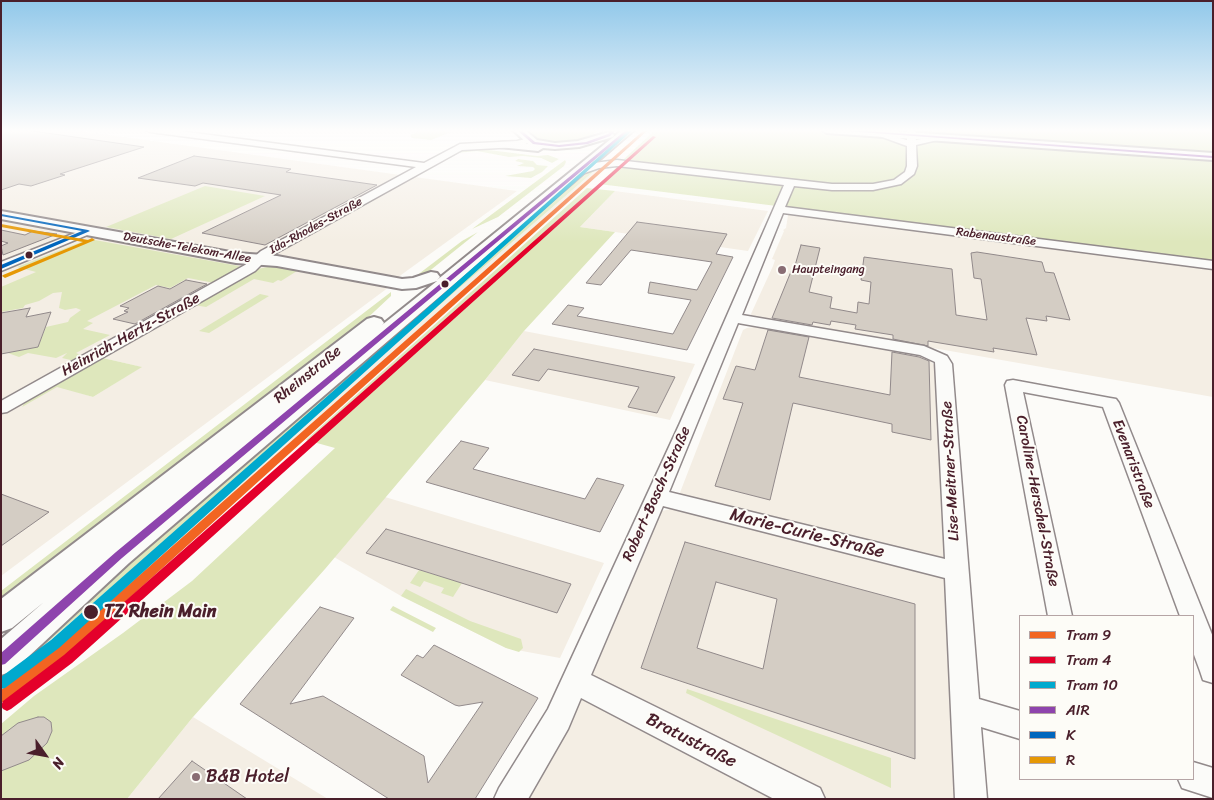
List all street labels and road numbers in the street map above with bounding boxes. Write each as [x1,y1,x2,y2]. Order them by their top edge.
street label: Ida-Rhodes-Straße [267,195,365,257]
street label: Rabenaustraße [955,225,1037,249]
street label: Deutsche-Telekom-Allee [122,230,252,266]
street label: Heinrich-Hertz-Straße [59,289,203,381]
street label: Rheinstraße [271,342,345,408]
street label: Lise-Meitner-Straße [938,401,964,541]
street label: Caroline-Herschel-Straße [1012,414,1062,588]
street label: Evenaristraße [1108,417,1158,511]
street label: Robert-Bosch-Straße [619,424,695,564]
street label: Marie-Curie-Straße [728,504,886,564]
street label: Bratustraße [642,709,740,773]

